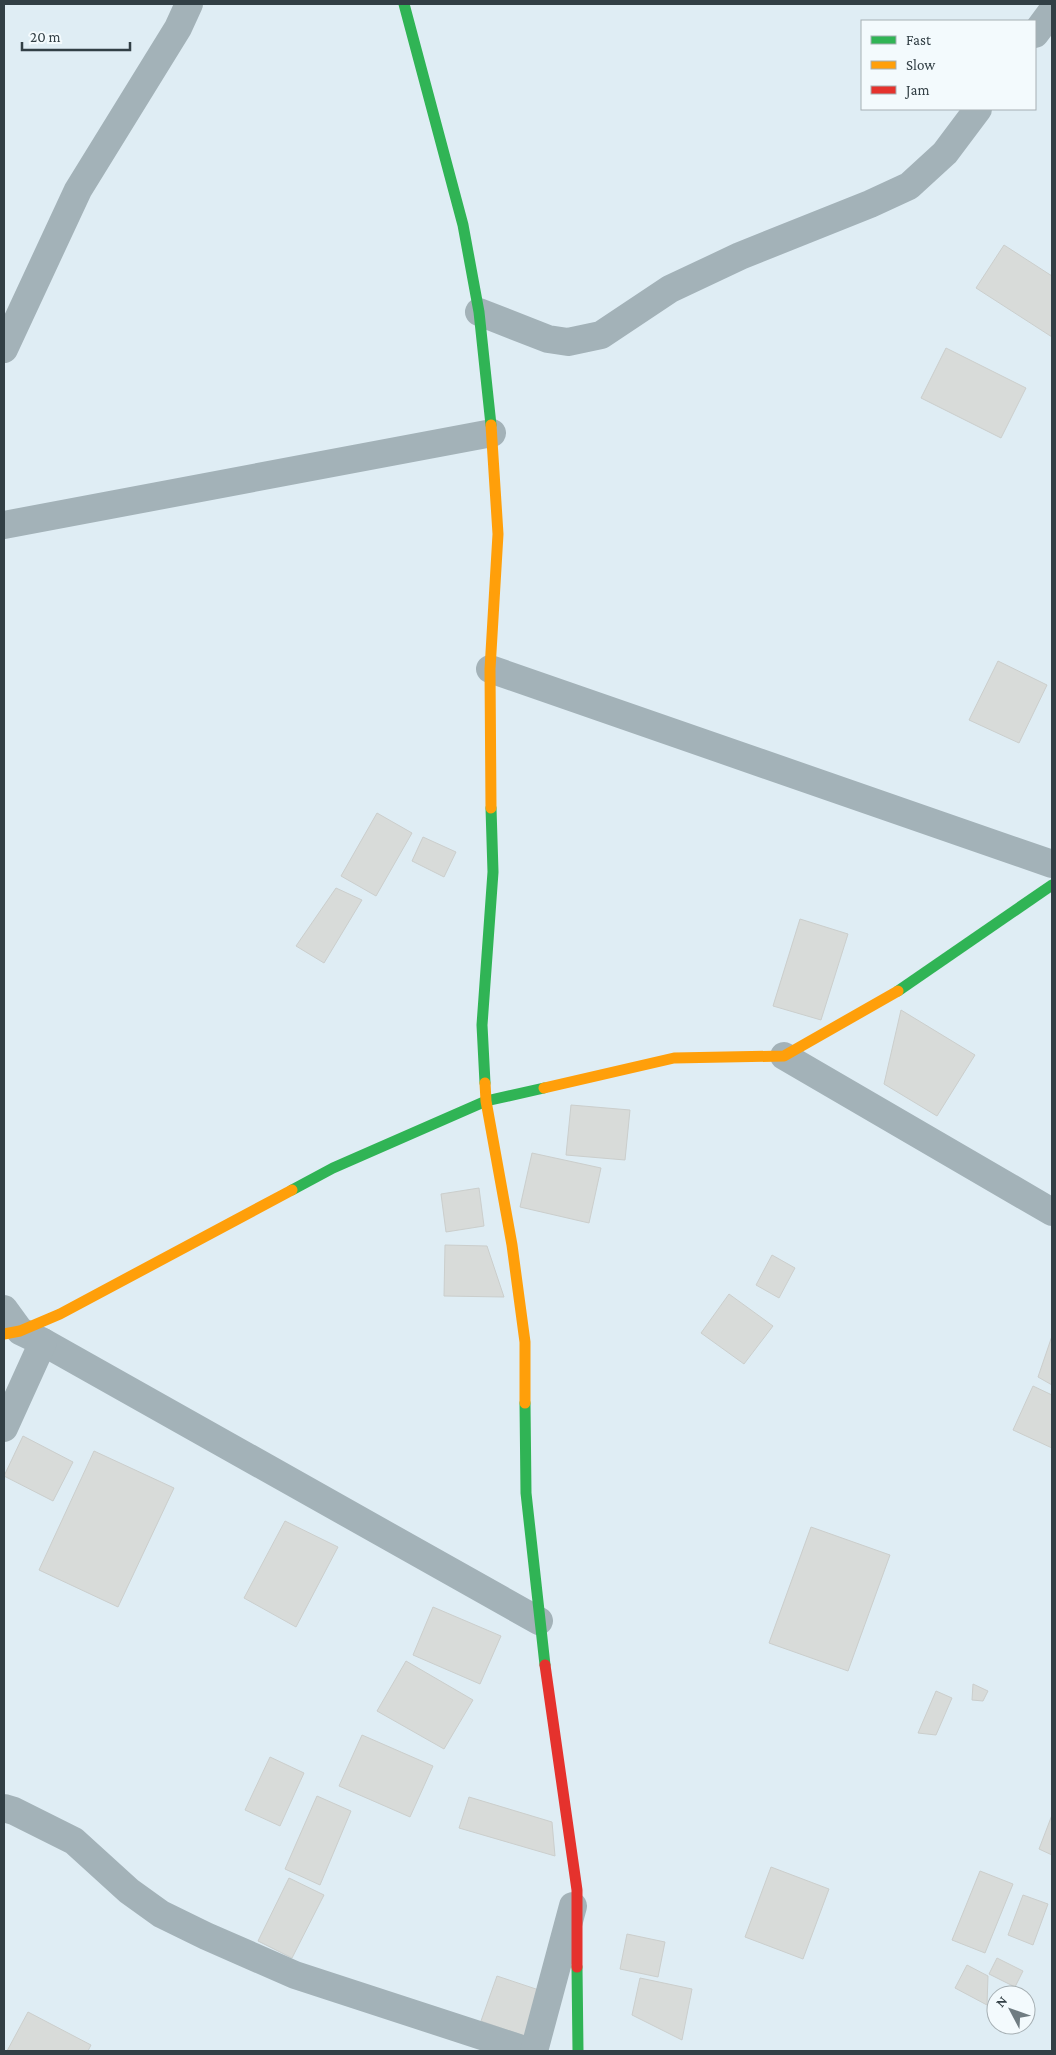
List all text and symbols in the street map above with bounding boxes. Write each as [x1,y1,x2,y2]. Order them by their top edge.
scale bar [22,20,130,52]
legend [861,20,1036,110]
text: 20 m [30,29,61,45]
text: Fast [906,32,932,48]
text: Slow [906,57,936,73]
text: Jam [904,82,929,99]
north arrow [986,1985,1036,2035]
text: N [992,1992,1011,2010]

